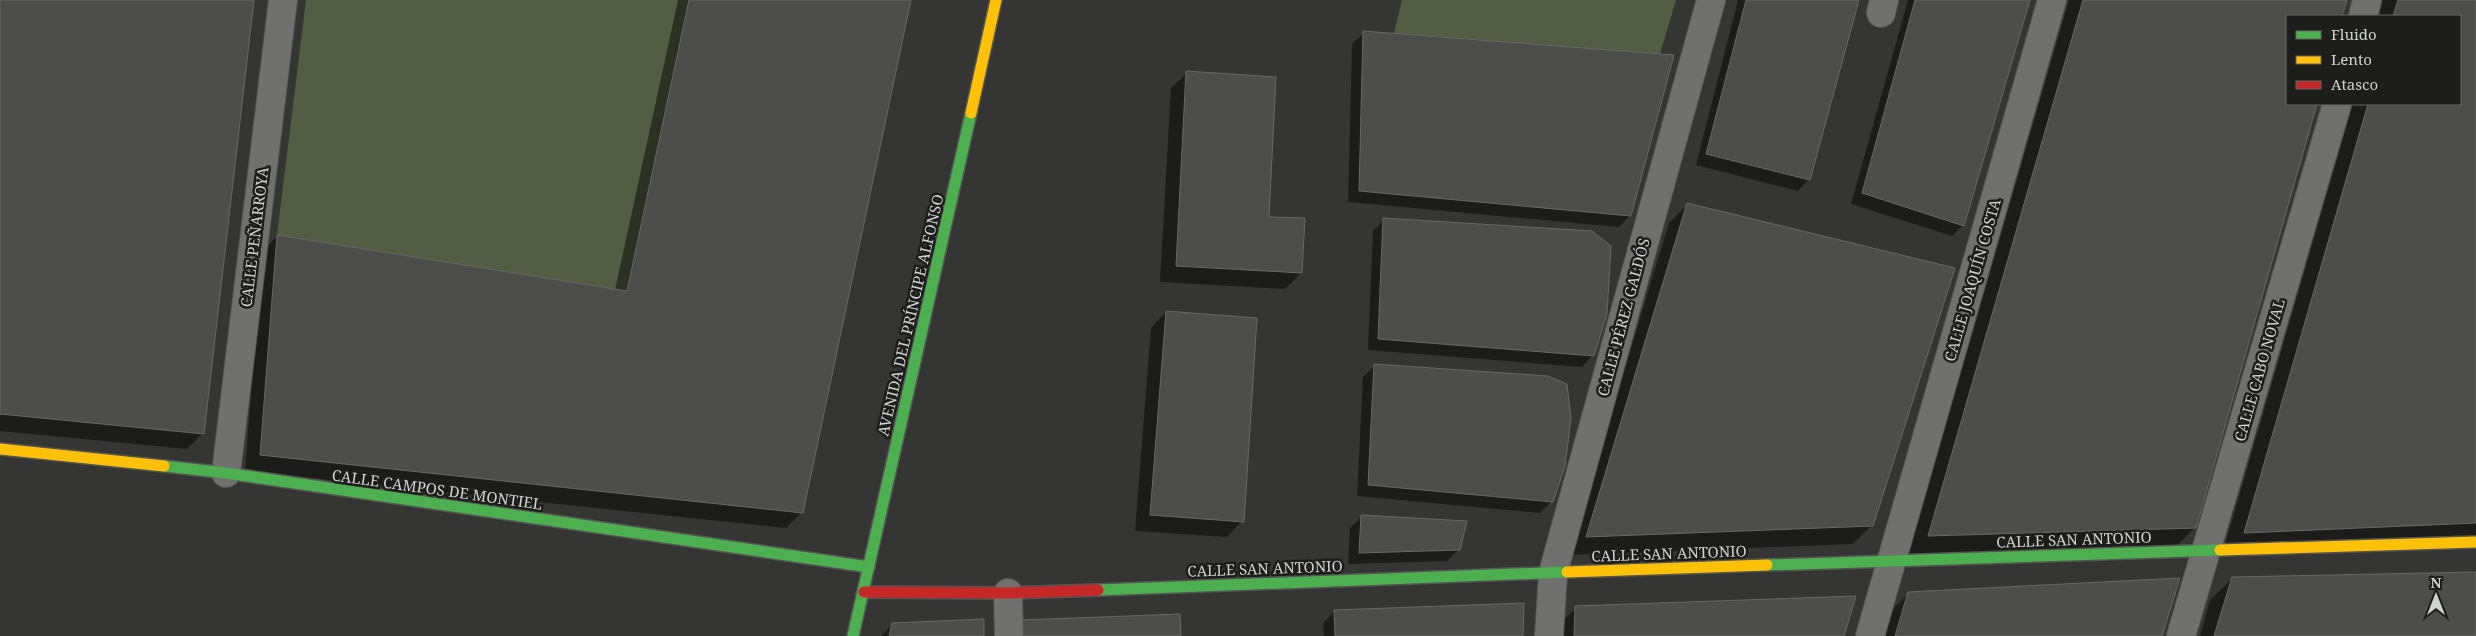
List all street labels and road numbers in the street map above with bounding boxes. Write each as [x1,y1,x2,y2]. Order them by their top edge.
street label: CALLE PEÑARROYA [235,165,273,308]
street label: AVENIDA DEL PRÍNCIPE ALFONSO [872,192,948,438]
street label: CALLE JOAQUÍN COSTA [1939,196,2005,364]
street label: CALLE PÉREZ GALDÓS [1592,236,1654,398]
street label: CALLE CABO NOVAL [2229,296,2289,444]
street label: CALLE CAMPOS DE MONTIEL [331,464,543,514]
street label: CALLE SAN ANTONIO [1996,526,2152,552]
street label: CALLE SAN ANTONIO [1591,540,1747,566]
street label: CALLE SAN ANTONIO [1187,555,1343,581]

